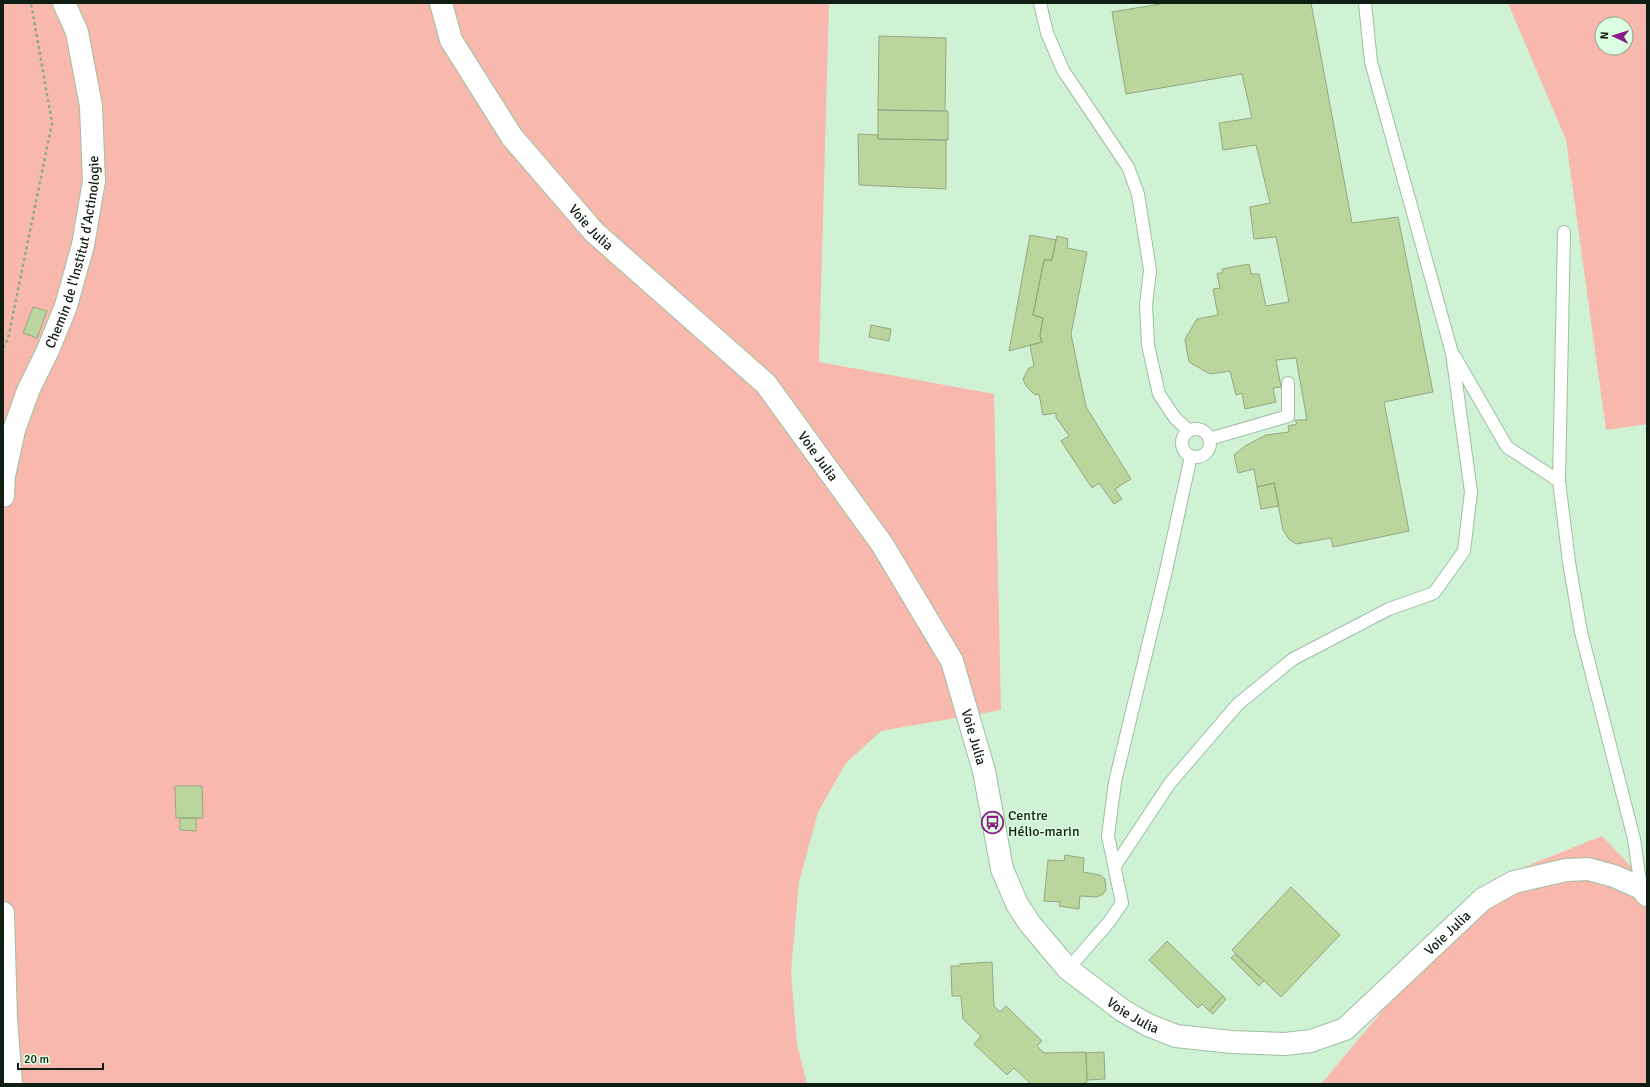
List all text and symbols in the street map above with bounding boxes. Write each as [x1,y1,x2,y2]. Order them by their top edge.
north arrow [1594,16,1634,56]
text: N [1598,31,1611,40]
street label: Chemin de l'Institut d'Actinologie [42,155,103,351]
street label: Voie Julia [565,201,617,254]
street label: Voie Julia [794,428,842,485]
street label: Voie Julia [957,707,990,767]
place label: Centre Hélio-marin [1008,807,1080,840]
bus stop icon: Centre Hélio-marin [980,810,1006,836]
street label: Voie Julia [1421,907,1474,959]
street label: Voie Julia [1103,994,1161,1037]
scale bar [18,1045,103,1071]
text: 20 m [24,1052,49,1067]

